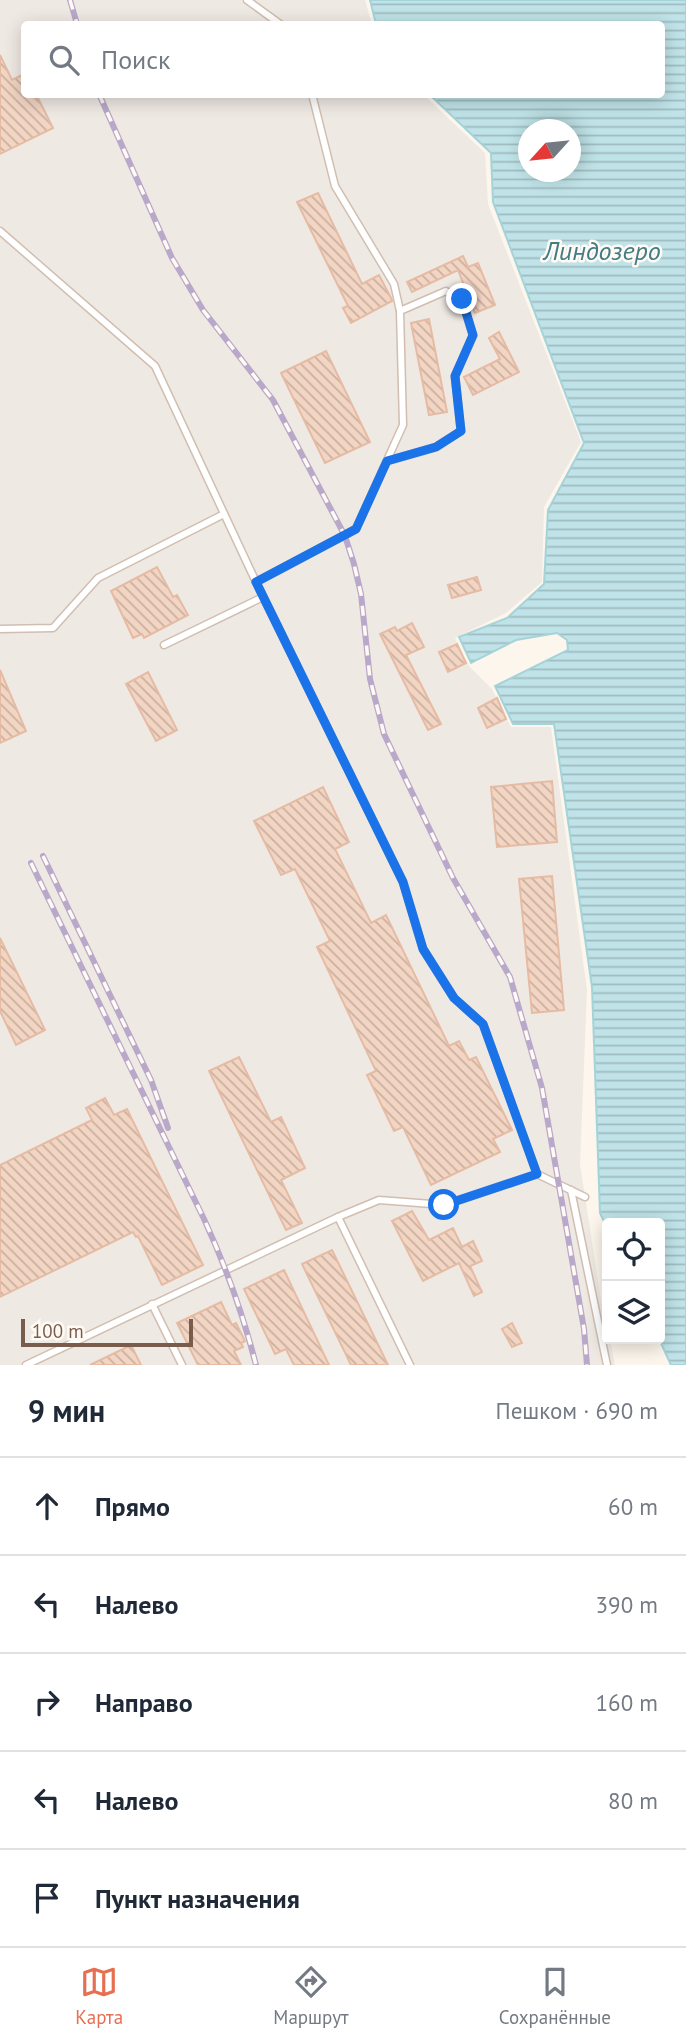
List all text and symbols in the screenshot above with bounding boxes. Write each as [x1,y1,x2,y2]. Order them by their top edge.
search box [21,21,665,98]
icon: search [45,41,83,79]
text: Поиск [101,43,170,76]
north arrow [518,119,581,182]
water label: Линдозеро [541,234,661,267]
route end [446,283,477,314]
route start [428,1189,459,1220]
map controls [602,1218,665,1344]
button: locate [602,1218,665,1281]
button: layers [602,1281,665,1344]
scale bar [21,1316,192,1348]
text: 100 m [32,1319,84,1343]
text: 9 мин [28,1391,105,1430]
text: Пешком · 690 m [495,1396,658,1425]
icon: ahead [28,1487,66,1525]
text: Прямо [95,1490,170,1523]
text: 60 m [608,1492,658,1521]
icon: left [28,1585,66,1623]
text: Налево [95,1588,179,1621]
text: 390 m [596,1590,658,1619]
icon: right [28,1683,66,1721]
text: Направо [95,1686,193,1719]
text: 160 m [596,1688,658,1717]
icon: left [28,1781,66,1819]
text: Налево [95,1784,179,1817]
text: 80 m [608,1786,658,1815]
icon: arrive [28,1879,66,1917]
text: Пункт назначения [95,1882,300,1915]
tab: Карта [75,1963,123,2029]
tab: Маршрут [273,1963,349,2029]
tab: Сохранённые [499,1963,611,2029]

